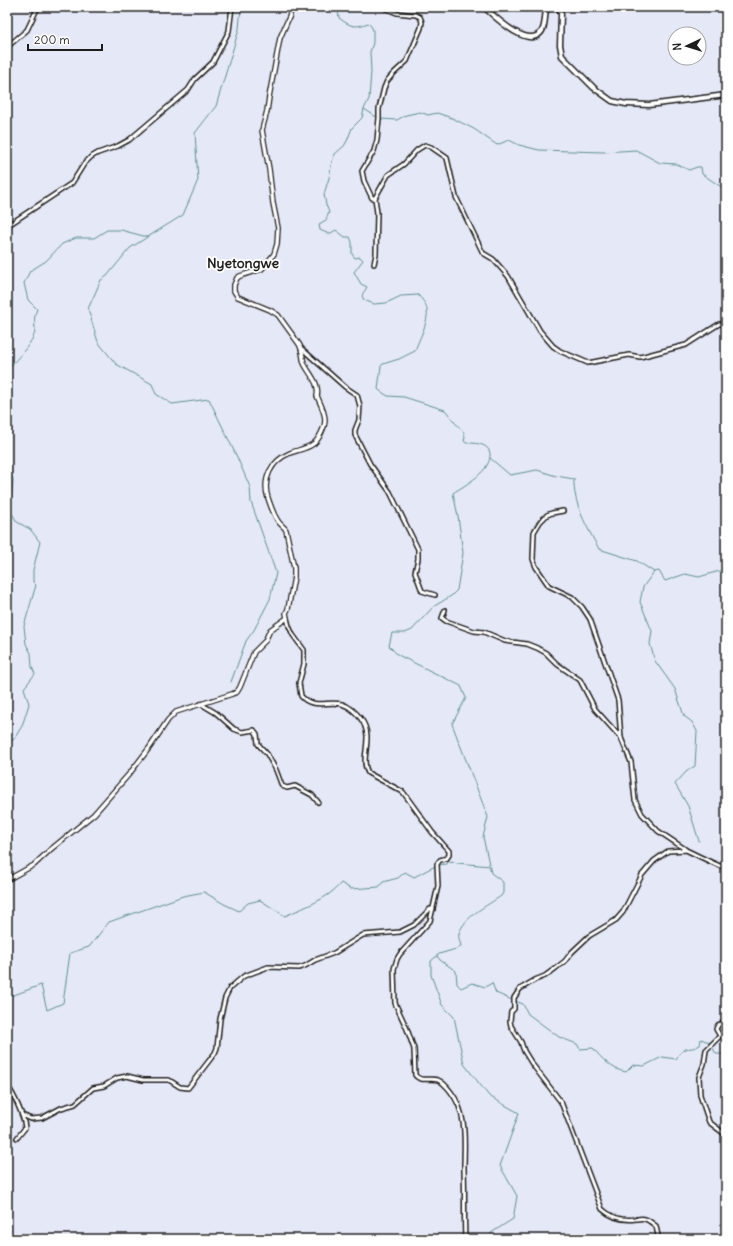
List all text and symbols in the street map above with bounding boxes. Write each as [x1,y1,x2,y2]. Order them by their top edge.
scale bar [28,26,102,52]
north arrow [667,26,707,66]
text: 200 m [34,32,70,47]
text: N [670,42,684,51]
district label: Nyetongwe [207,254,280,272]

